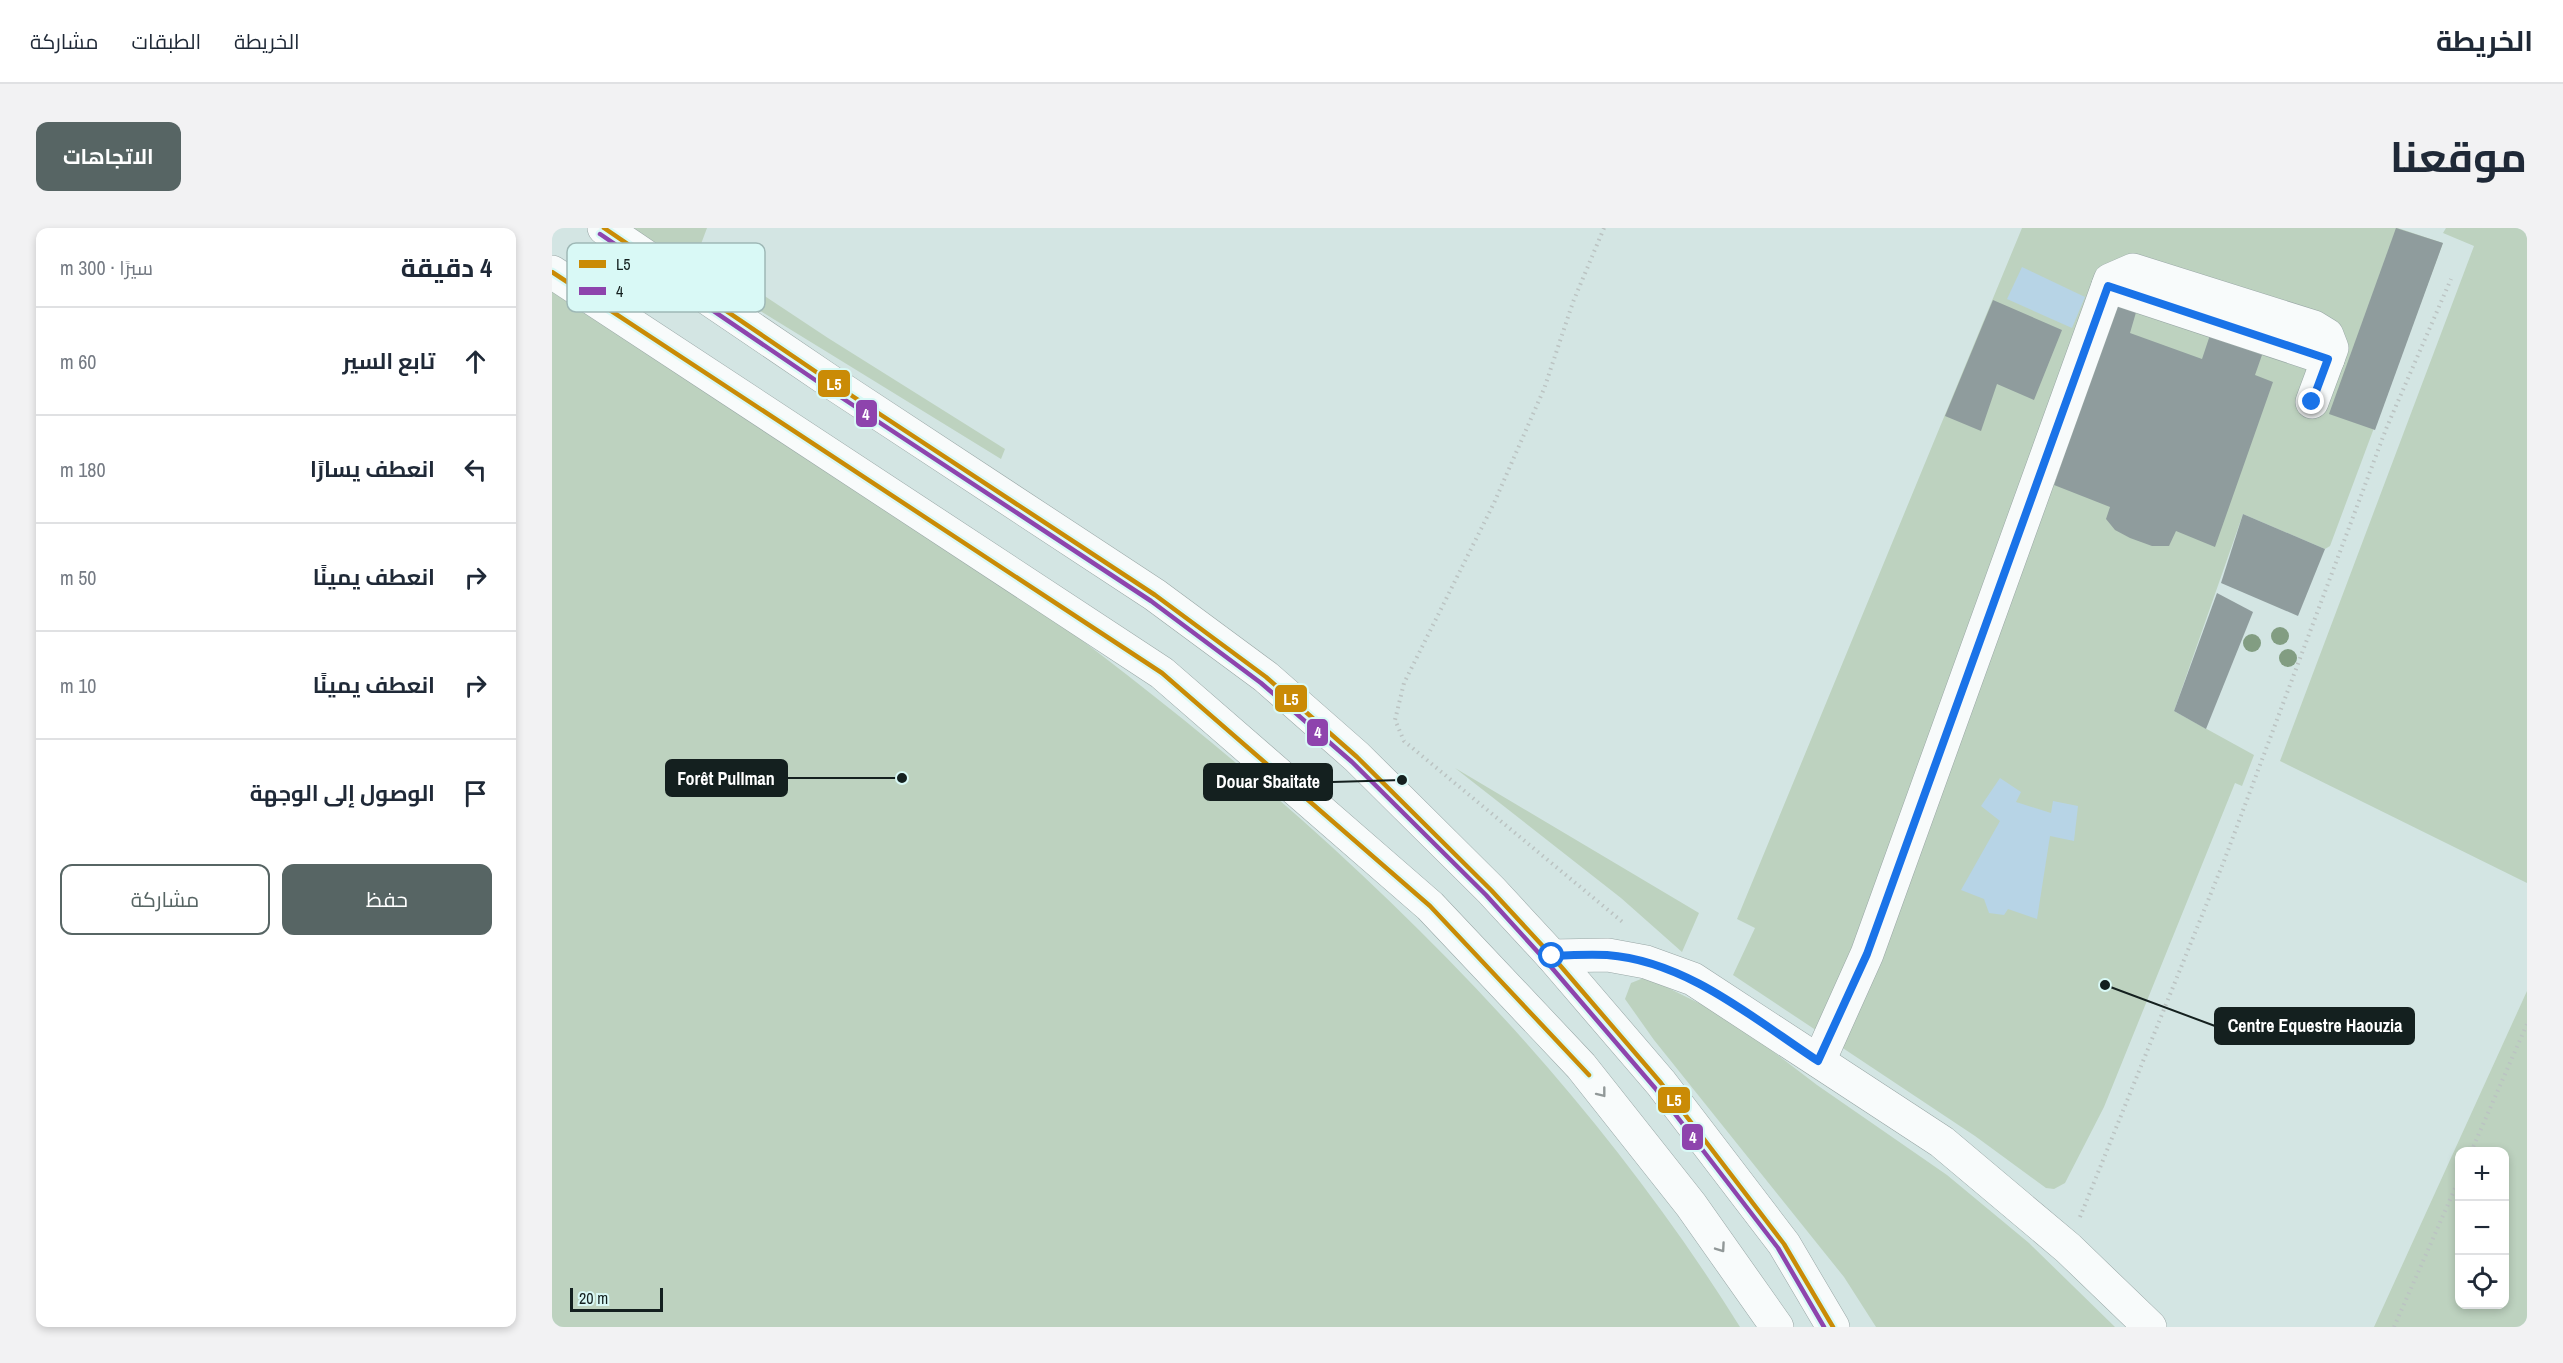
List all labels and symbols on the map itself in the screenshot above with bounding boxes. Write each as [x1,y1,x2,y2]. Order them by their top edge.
legend [567,243,765,312]
text: L5 [616,253,631,275]
text: 4 [616,280,623,302]
line badge: L5 [817,369,851,398]
text: L5 [826,373,842,395]
route end [2298,388,2324,414]
line badge: 4 [855,399,878,428]
text: 4 [862,403,870,425]
line badge: L5 [1274,684,1308,713]
text: L5 [1283,688,1299,710]
line badge: 4 [1306,718,1329,747]
text: 4 [1314,721,1322,743]
callout: Forêt Pullman [666,760,787,796]
callout: Douar Sbaitate [1204,764,1332,800]
text: Forêt Pullman [677,766,775,791]
text: Douar Sbaitate [1216,769,1320,794]
route start [1538,942,1564,968]
callout: Centre Equestre Haouzia [2215,1008,2414,1044]
text: Centre Equestre Haouzia [2228,1013,2403,1038]
one-way arrow [1595,1086,1606,1097]
line badge: L5 [1657,1086,1691,1114]
text: L5 [1666,1089,1682,1111]
line badge: 4 [1681,1123,1704,1151]
text: 4 [1689,1126,1697,1148]
one-way arrow [1714,1241,1725,1252]
scale bar [570,1285,663,1312]

